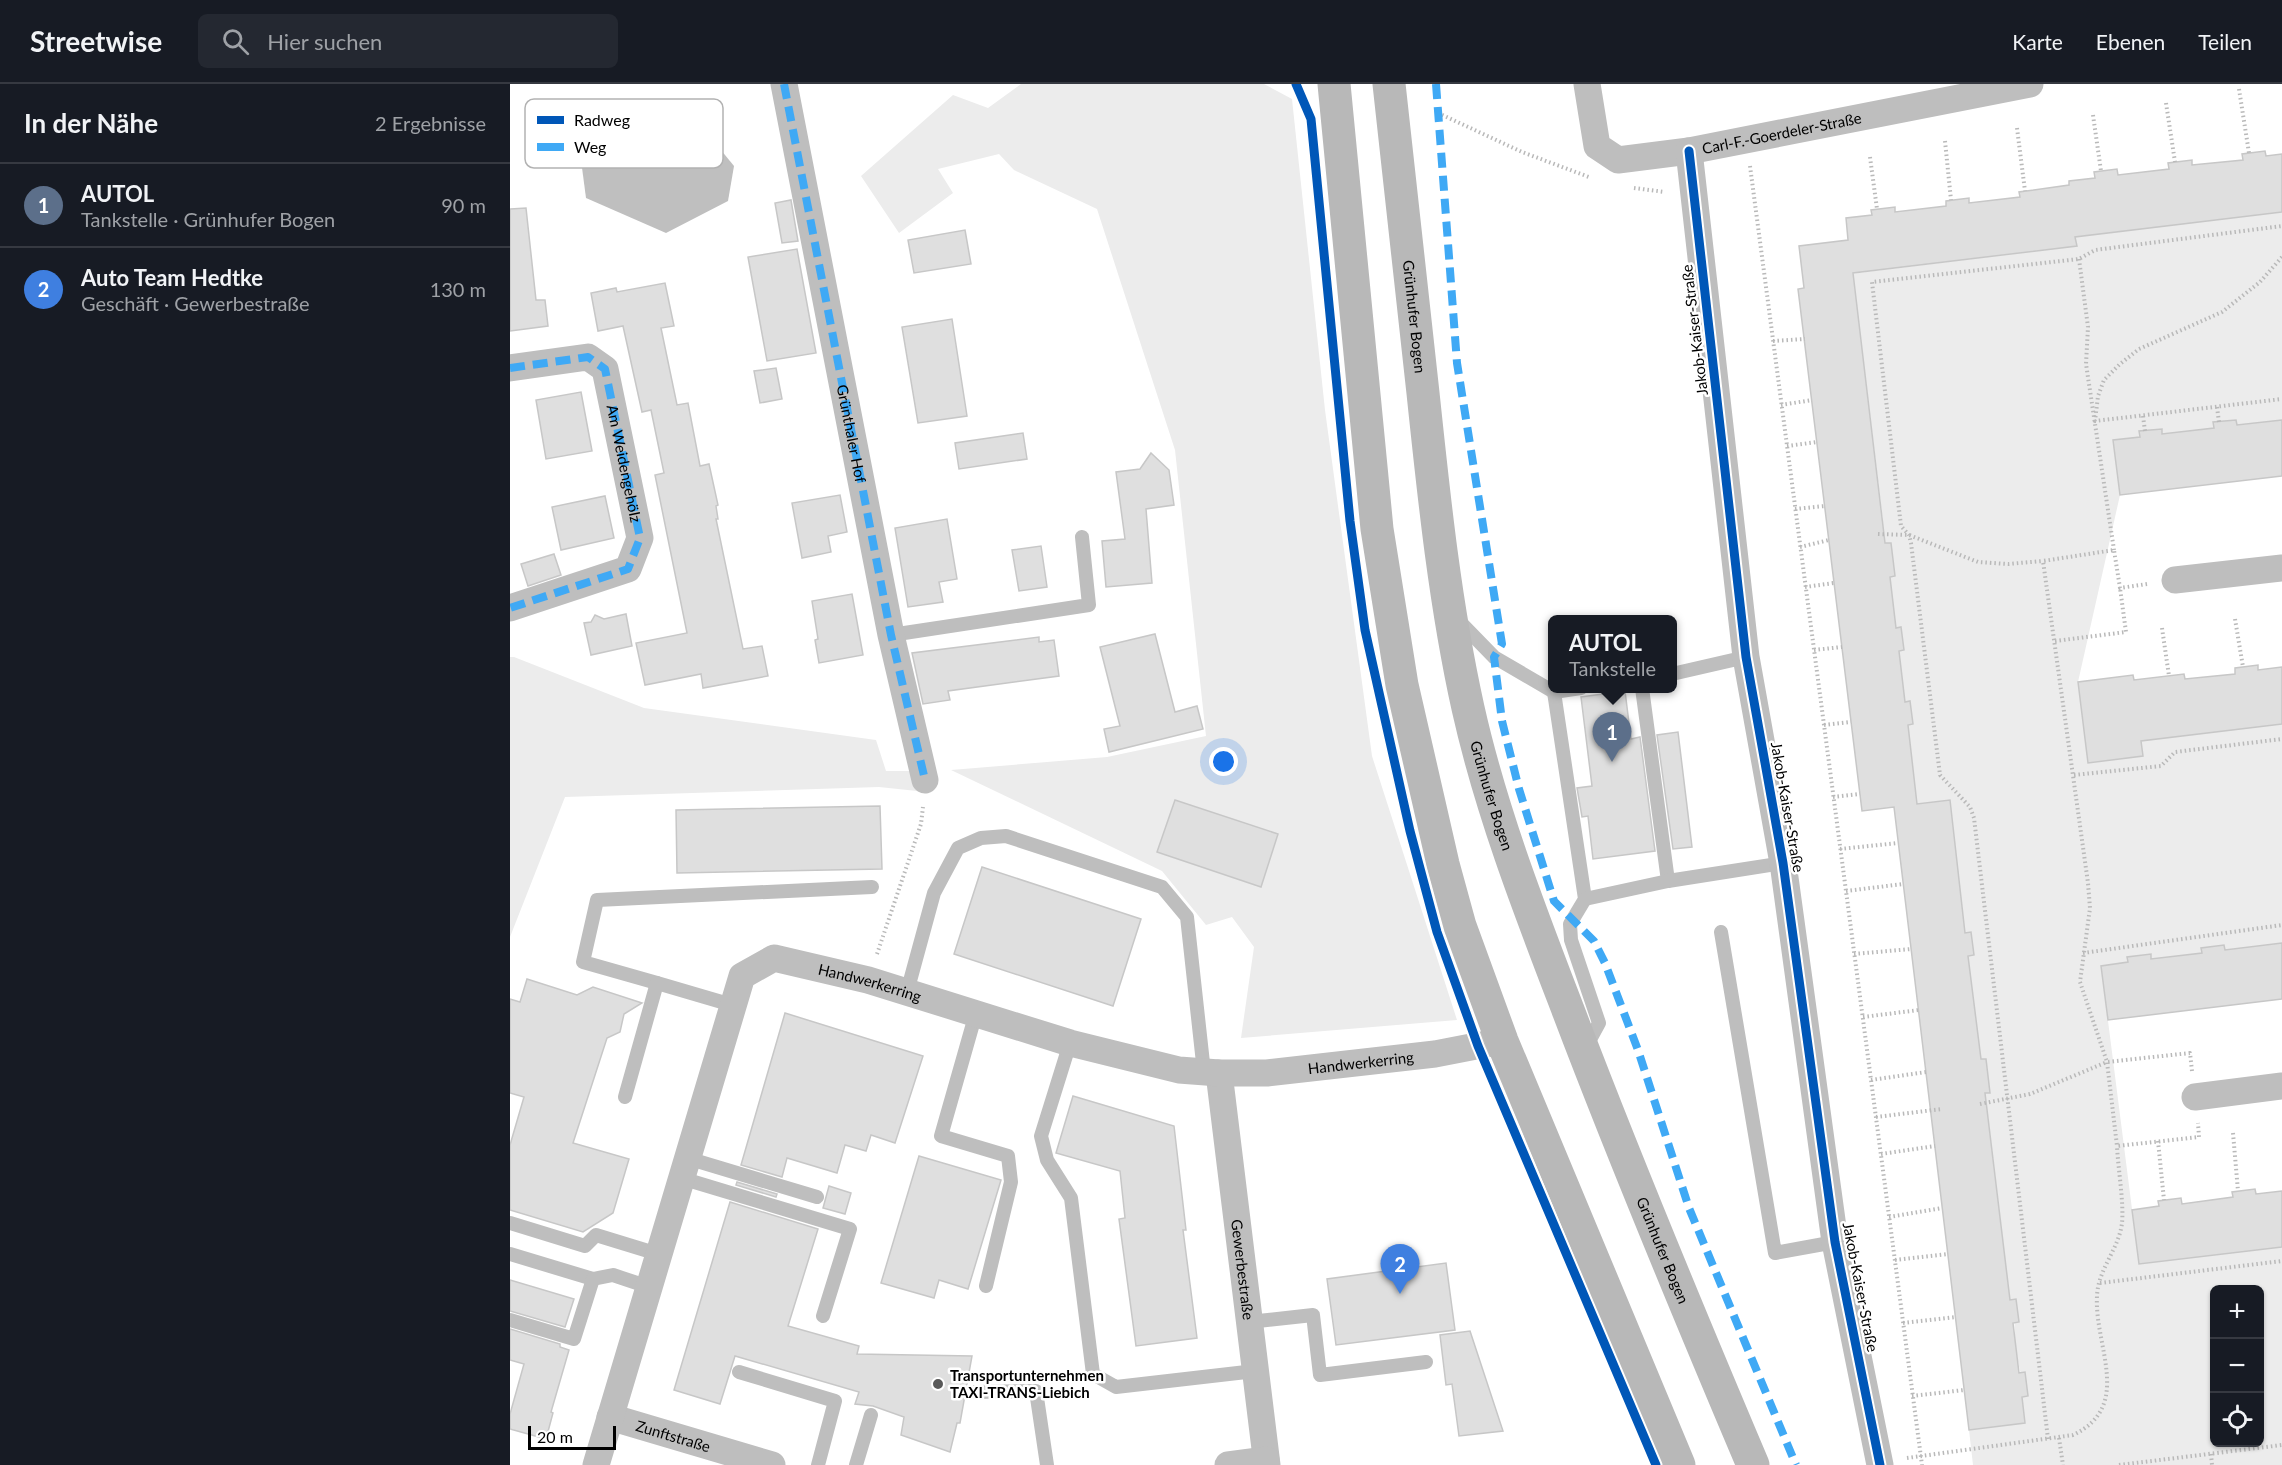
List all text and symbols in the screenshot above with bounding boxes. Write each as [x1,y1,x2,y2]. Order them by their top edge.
search box [198,14,618,68]
text: Streetwise [30,24,162,58]
icon: search [219,25,252,58]
text: Hier suchen [267,28,382,55]
text: Karte [2012,29,2063,54]
text: Ebenen [2096,29,2165,54]
text: Teilen [2198,29,2252,54]
legend [525,99,723,168]
text: In der Nähe [24,107,158,139]
street label: Carl-F.-Goerdeler-Straße [1700,108,1863,157]
text: Radweg [574,110,630,129]
text: 2 Ergebnisse [375,111,486,135]
text: Weg [574,137,606,156]
text: AUTOL [81,180,154,207]
text: 1 [38,193,49,217]
text: 90 m [441,193,486,217]
text: Tankstelle · Grünhufer Bogen [81,207,335,231]
street label: Grünhufer Bogen [1400,259,1430,374]
street label: Jakob-Kaiser-Straße [1677,263,1711,397]
text: Auto Team Hedtke [81,264,263,291]
text: 2 [38,277,49,301]
text: 130 m [430,277,486,301]
text: Geschäft · Gewerbestraße [81,291,310,315]
street label: Grünthaler Hof [834,383,870,485]
street label: Am Weidengehölz [604,403,646,524]
popup [1548,615,1677,693]
text: AUTOL [1569,629,1642,656]
text: Tankstelle [1569,656,1656,680]
pin: 1 [1592,712,1632,762]
street label: Grünhufer Bogen [1467,739,1517,853]
street label: Jakob-Kaiser-Straße [1768,741,1808,874]
your location [1209,747,1238,776]
street label: Handwerkerring [816,960,924,1005]
street label: Handwerkerring [1307,1047,1415,1077]
street label: Grünhufer Bogen [1633,1194,1693,1306]
street label: Gewerbestraße [1228,1218,1258,1321]
street label: Jakob-Kaiser-Straße [1840,1221,1882,1354]
pin: 2 [1380,1244,1420,1294]
map controls [2210,1285,2264,1447]
button: + [2210,1285,2264,1339]
button: − [2210,1339,2264,1393]
place label: Transportunternehmen TAXI-TRANS-Liebich [950,1366,1104,1401]
marker: Transportunternehmen TAXI-TRANS-Liebich [931,1377,945,1391]
button: locate [2210,1393,2264,1447]
street label: Zunftstraße [634,1416,713,1455]
scale bar [528,1423,616,1450]
text: 20 m [537,1427,573,1446]

